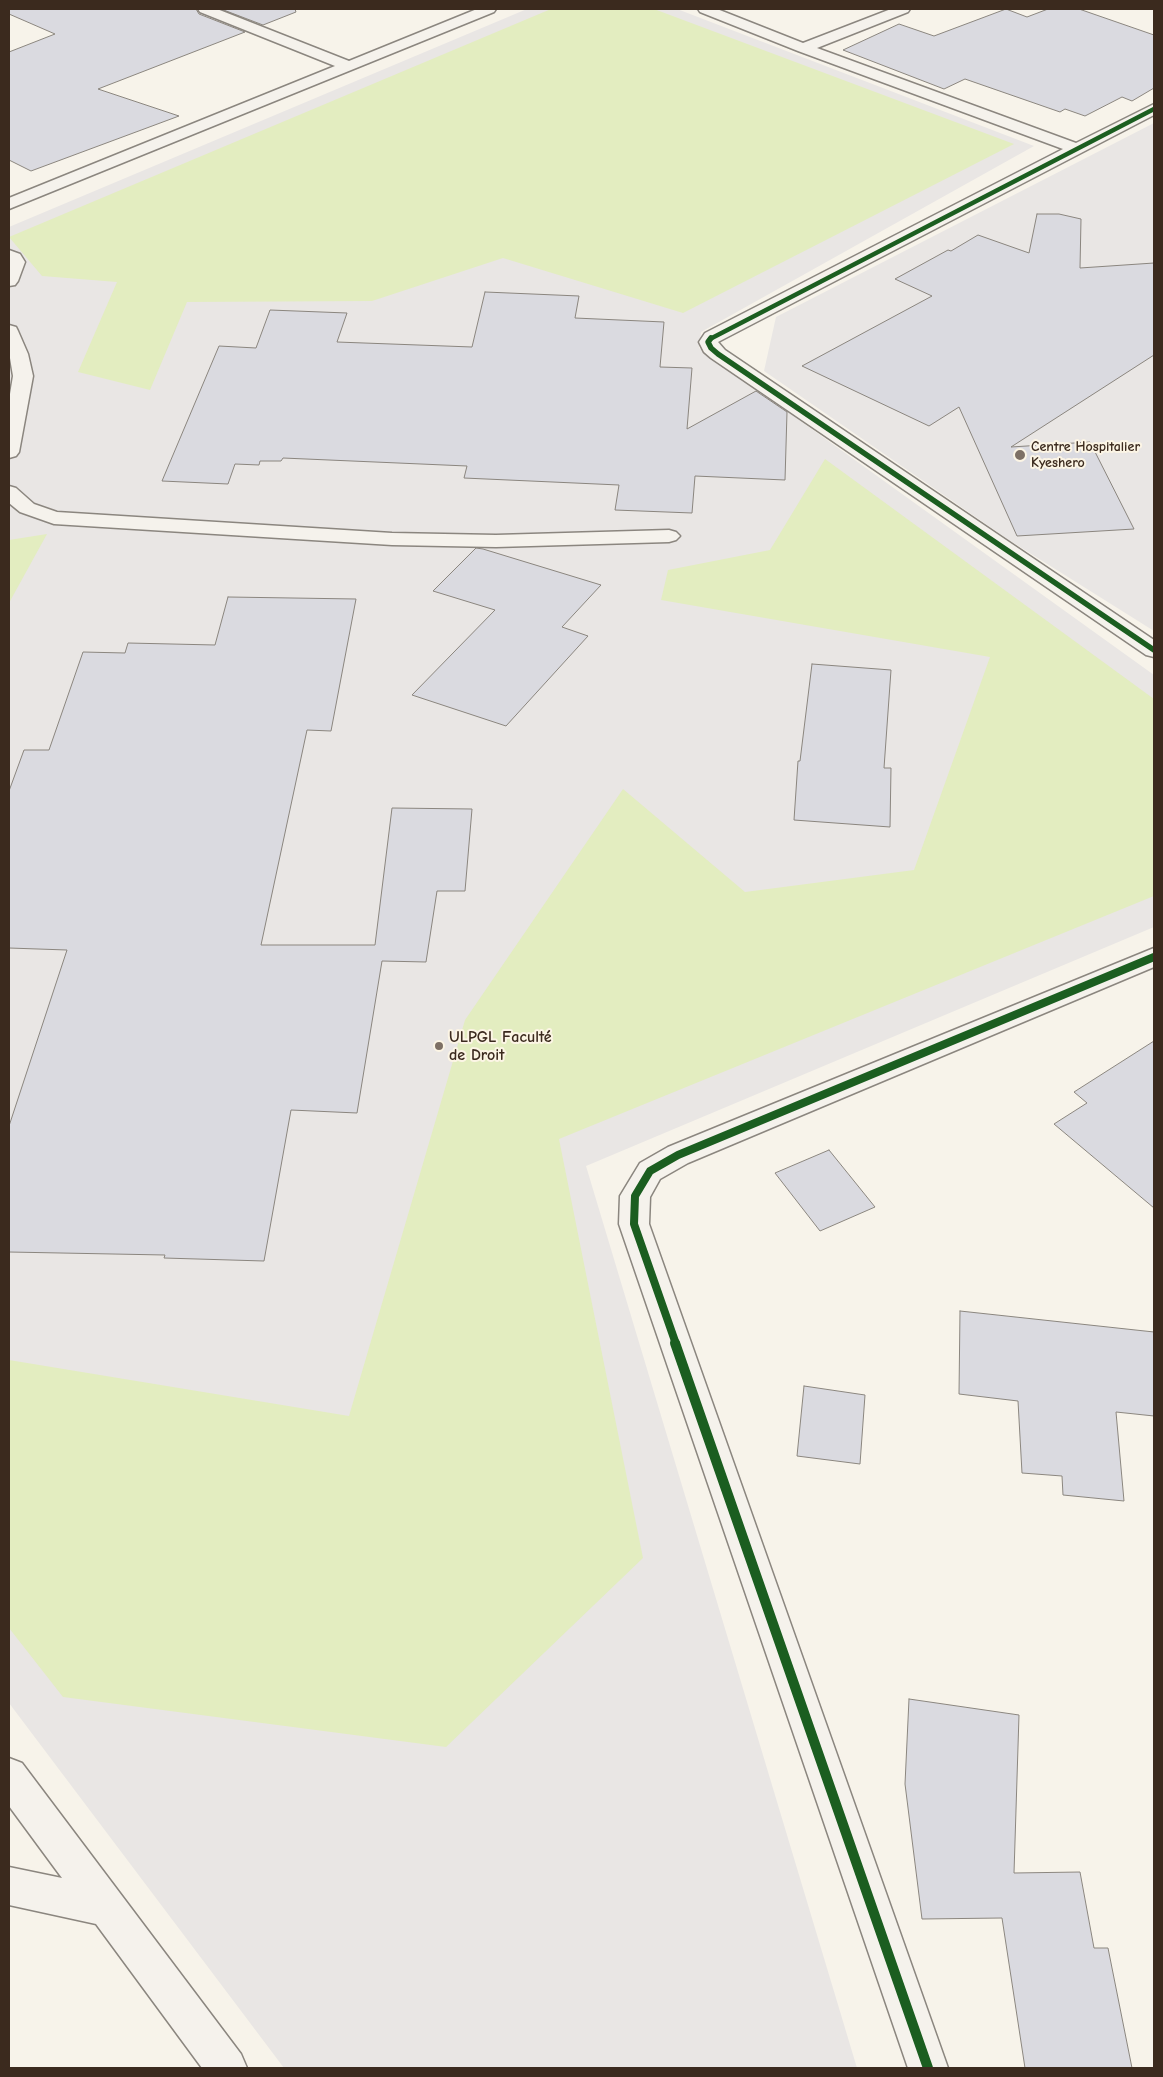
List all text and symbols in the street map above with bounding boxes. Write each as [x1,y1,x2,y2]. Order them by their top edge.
place label: Centre Hospitalier Kyeshero [1031,439,1140,472]
marker: Centre Hospitalier Kyeshero [1013,448,1027,462]
place label: ULPGL Faculté de Droit [449,1027,552,1065]
marker: ULPGL Faculté de Droit [433,1040,445,1052]

